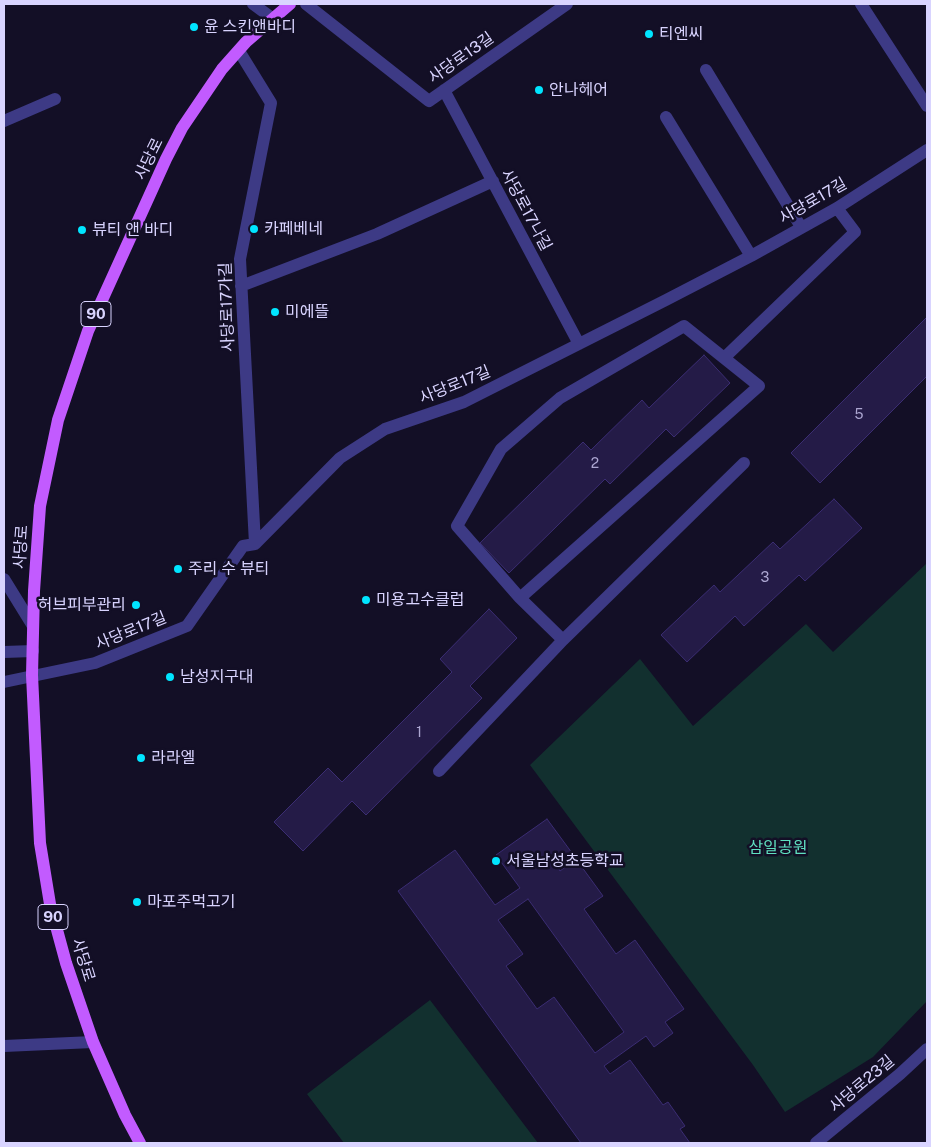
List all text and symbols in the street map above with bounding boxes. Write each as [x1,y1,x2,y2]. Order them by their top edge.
place label: 윤 스킨앤바디 [204,17,296,37]
marker: 윤 스킨앤바디 [188,21,200,33]
place label: 티엔씨 [659,24,703,44]
street label: 사당로13길 [425,28,497,88]
marker: 티엔씨 [643,28,655,40]
place label: 안나헤어 [549,80,608,100]
marker: 안나헤어 [533,84,545,96]
street label: 사당로 [131,135,167,183]
street label: 사당로17나길 [496,166,556,254]
street label: 사당로17길 [776,174,850,228]
place label: 카페베네 [264,219,323,239]
place label: 뷰티 앤 바디 [92,220,173,240]
marker: 카페베네 [248,223,260,235]
marker: 뷰티 앤 바디 [76,224,88,236]
street label: 사당로17가길 [216,262,238,352]
road number: 90 [81,302,111,326]
place label: 미에뜰 [285,302,329,322]
marker: 미에뜰 [269,306,281,318]
street label: 사당로17길 [417,362,493,408]
house number: 5 [855,407,863,423]
house number: 2 [591,456,599,472]
street label: 사당로 [10,524,32,570]
place label: 주리 수 뷰티 [188,559,269,579]
marker: 주리 수 뷰티 [172,563,184,575]
house number: 3 [761,570,769,586]
place label: 미용고수클럽 [376,590,464,610]
marker: 미용고수클럽 [360,594,372,606]
place label: 허브피부관리 [38,595,126,615]
marker: 허브피부관리 [130,599,142,611]
street label: 사당로17길 [93,608,169,654]
place label: 남성지구대 [180,667,254,687]
marker: 남성지구대 [164,671,176,683]
house number: 1 [416,725,422,741]
place label: 라라엘 [151,748,195,768]
marker: 라라엘 [135,752,147,764]
park label: 삼일공원 [749,838,807,858]
place label: 서울남성초등학교 [506,851,624,871]
marker: 서울남성초등학교 [490,855,502,867]
place label: 마포주먹고기 [147,892,235,912]
marker: 마포주먹고기 [131,896,143,908]
road number: 90 [38,904,68,930]
street label: 사당로 [67,936,99,984]
street label: 사당로23길 [826,1051,898,1117]

